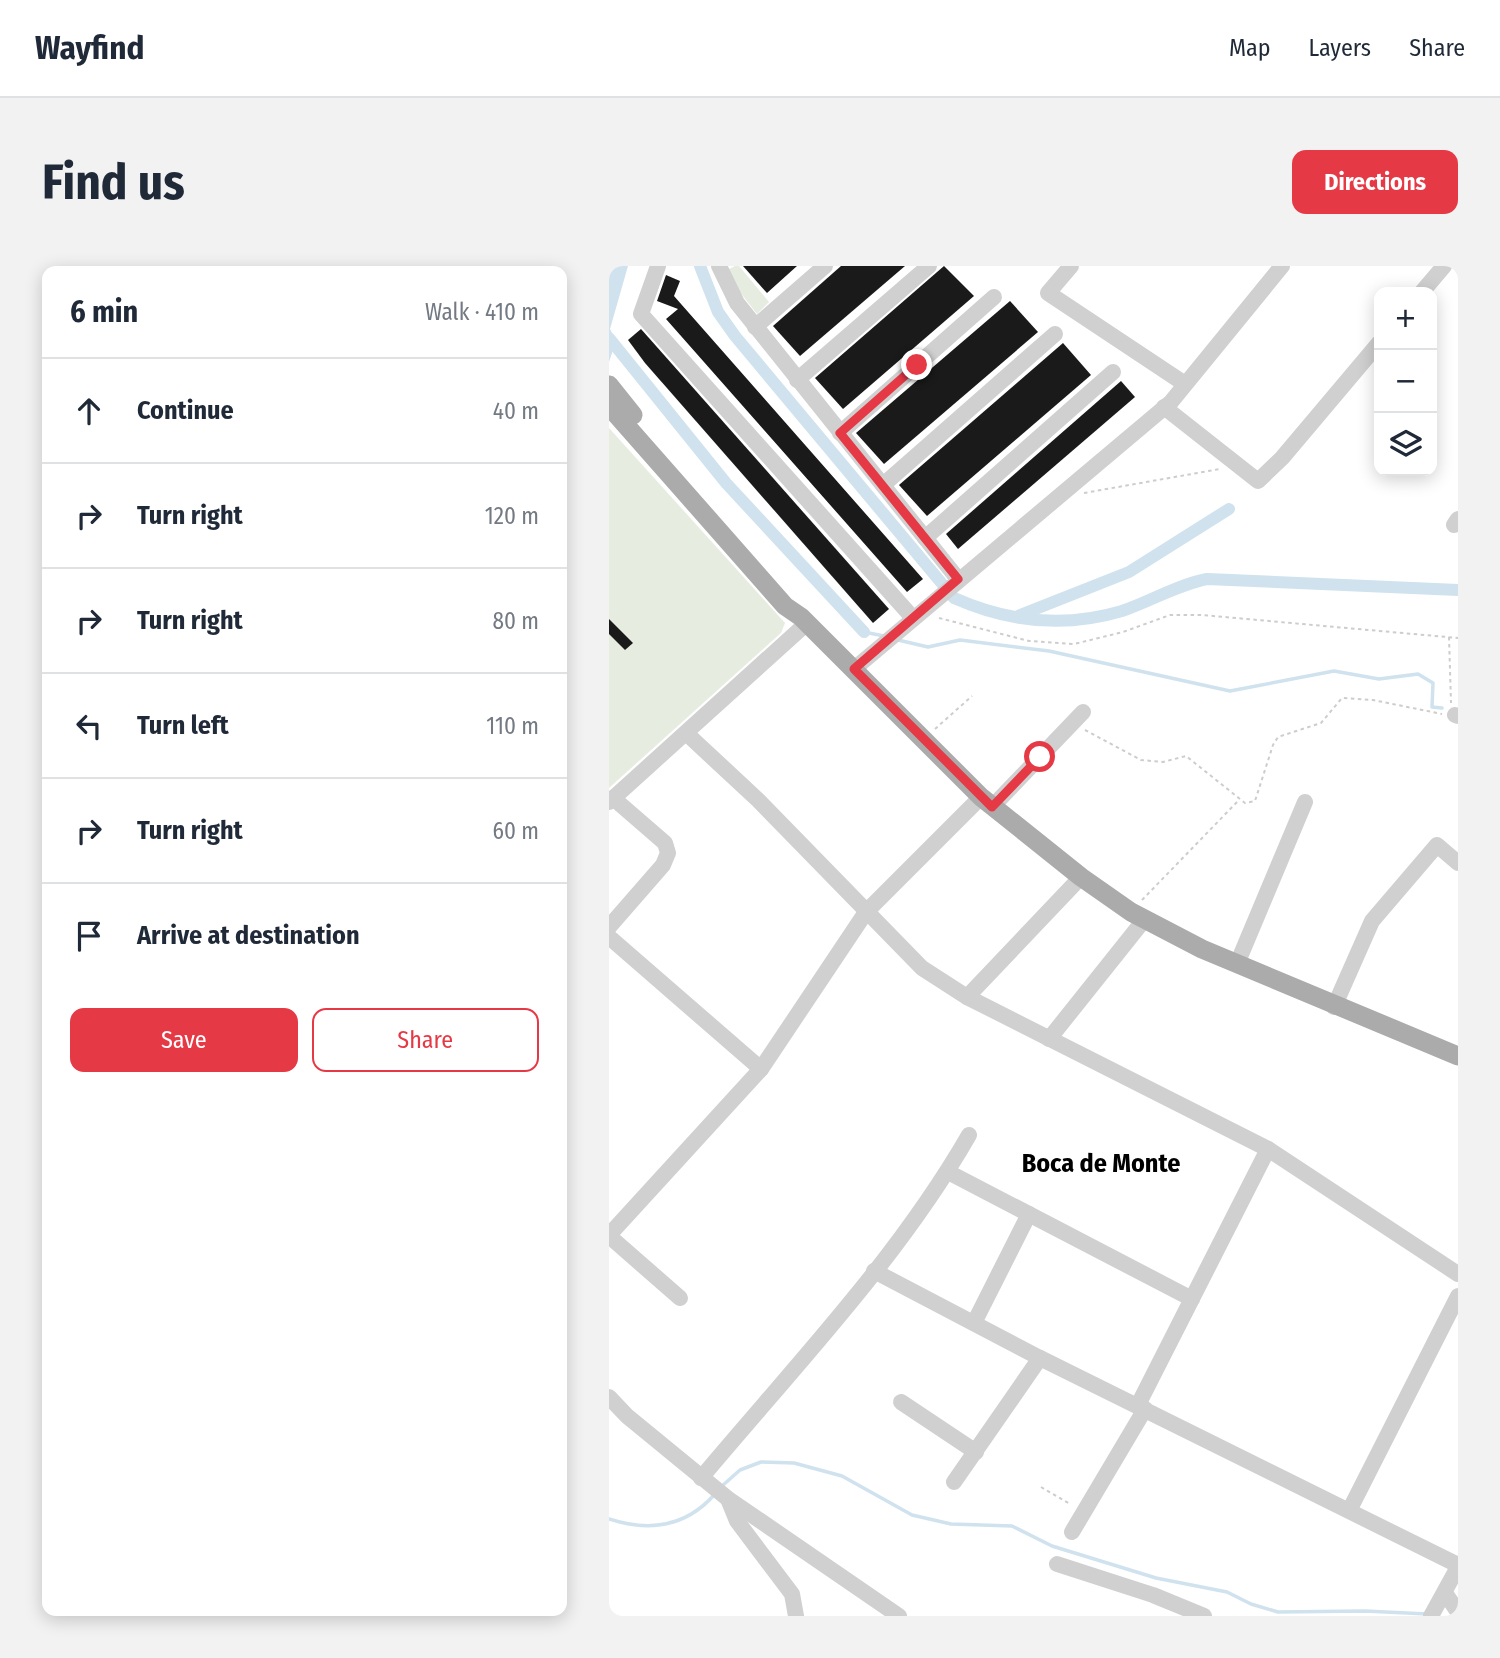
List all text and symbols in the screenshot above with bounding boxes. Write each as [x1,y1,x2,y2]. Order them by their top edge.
text: Wayfind [35,28,144,68]
text: Map [1229,34,1271,62]
text: Layers [1309,34,1371,62]
text: Share [1409,34,1465,62]
button: Directions [1292,150,1458,214]
text: Find us [42,153,185,212]
map controls [1374,287,1437,476]
button: + [1374,287,1437,350]
text: 6 min [70,294,138,330]
text: Walk · 410 m [425,298,539,326]
route end [901,349,932,380]
button: − [1374,350,1437,413]
icon: ahead [70,392,108,430]
text: Continue [137,395,234,426]
text: 40 m [493,397,539,425]
button: layers [1374,413,1437,476]
icon: right [70,497,108,535]
text: Turn right [137,500,243,531]
text: 120 m [485,502,539,530]
icon: right [70,602,108,640]
text: Turn right [137,605,243,636]
text: 80 m [492,607,539,635]
icon: left [70,707,108,745]
text: Turn left [137,710,229,741]
text: 110 m [486,712,539,740]
route start [1024,741,1055,772]
icon: right [70,812,108,850]
text: Turn right [137,815,243,846]
text: 60 m [493,817,539,845]
icon: arrive [70,917,108,955]
text: Arrive at destination [137,920,360,951]
button: Save [70,1008,298,1072]
button: Share [312,1008,539,1072]
district label: Boca de Monte [1022,1148,1180,1179]

